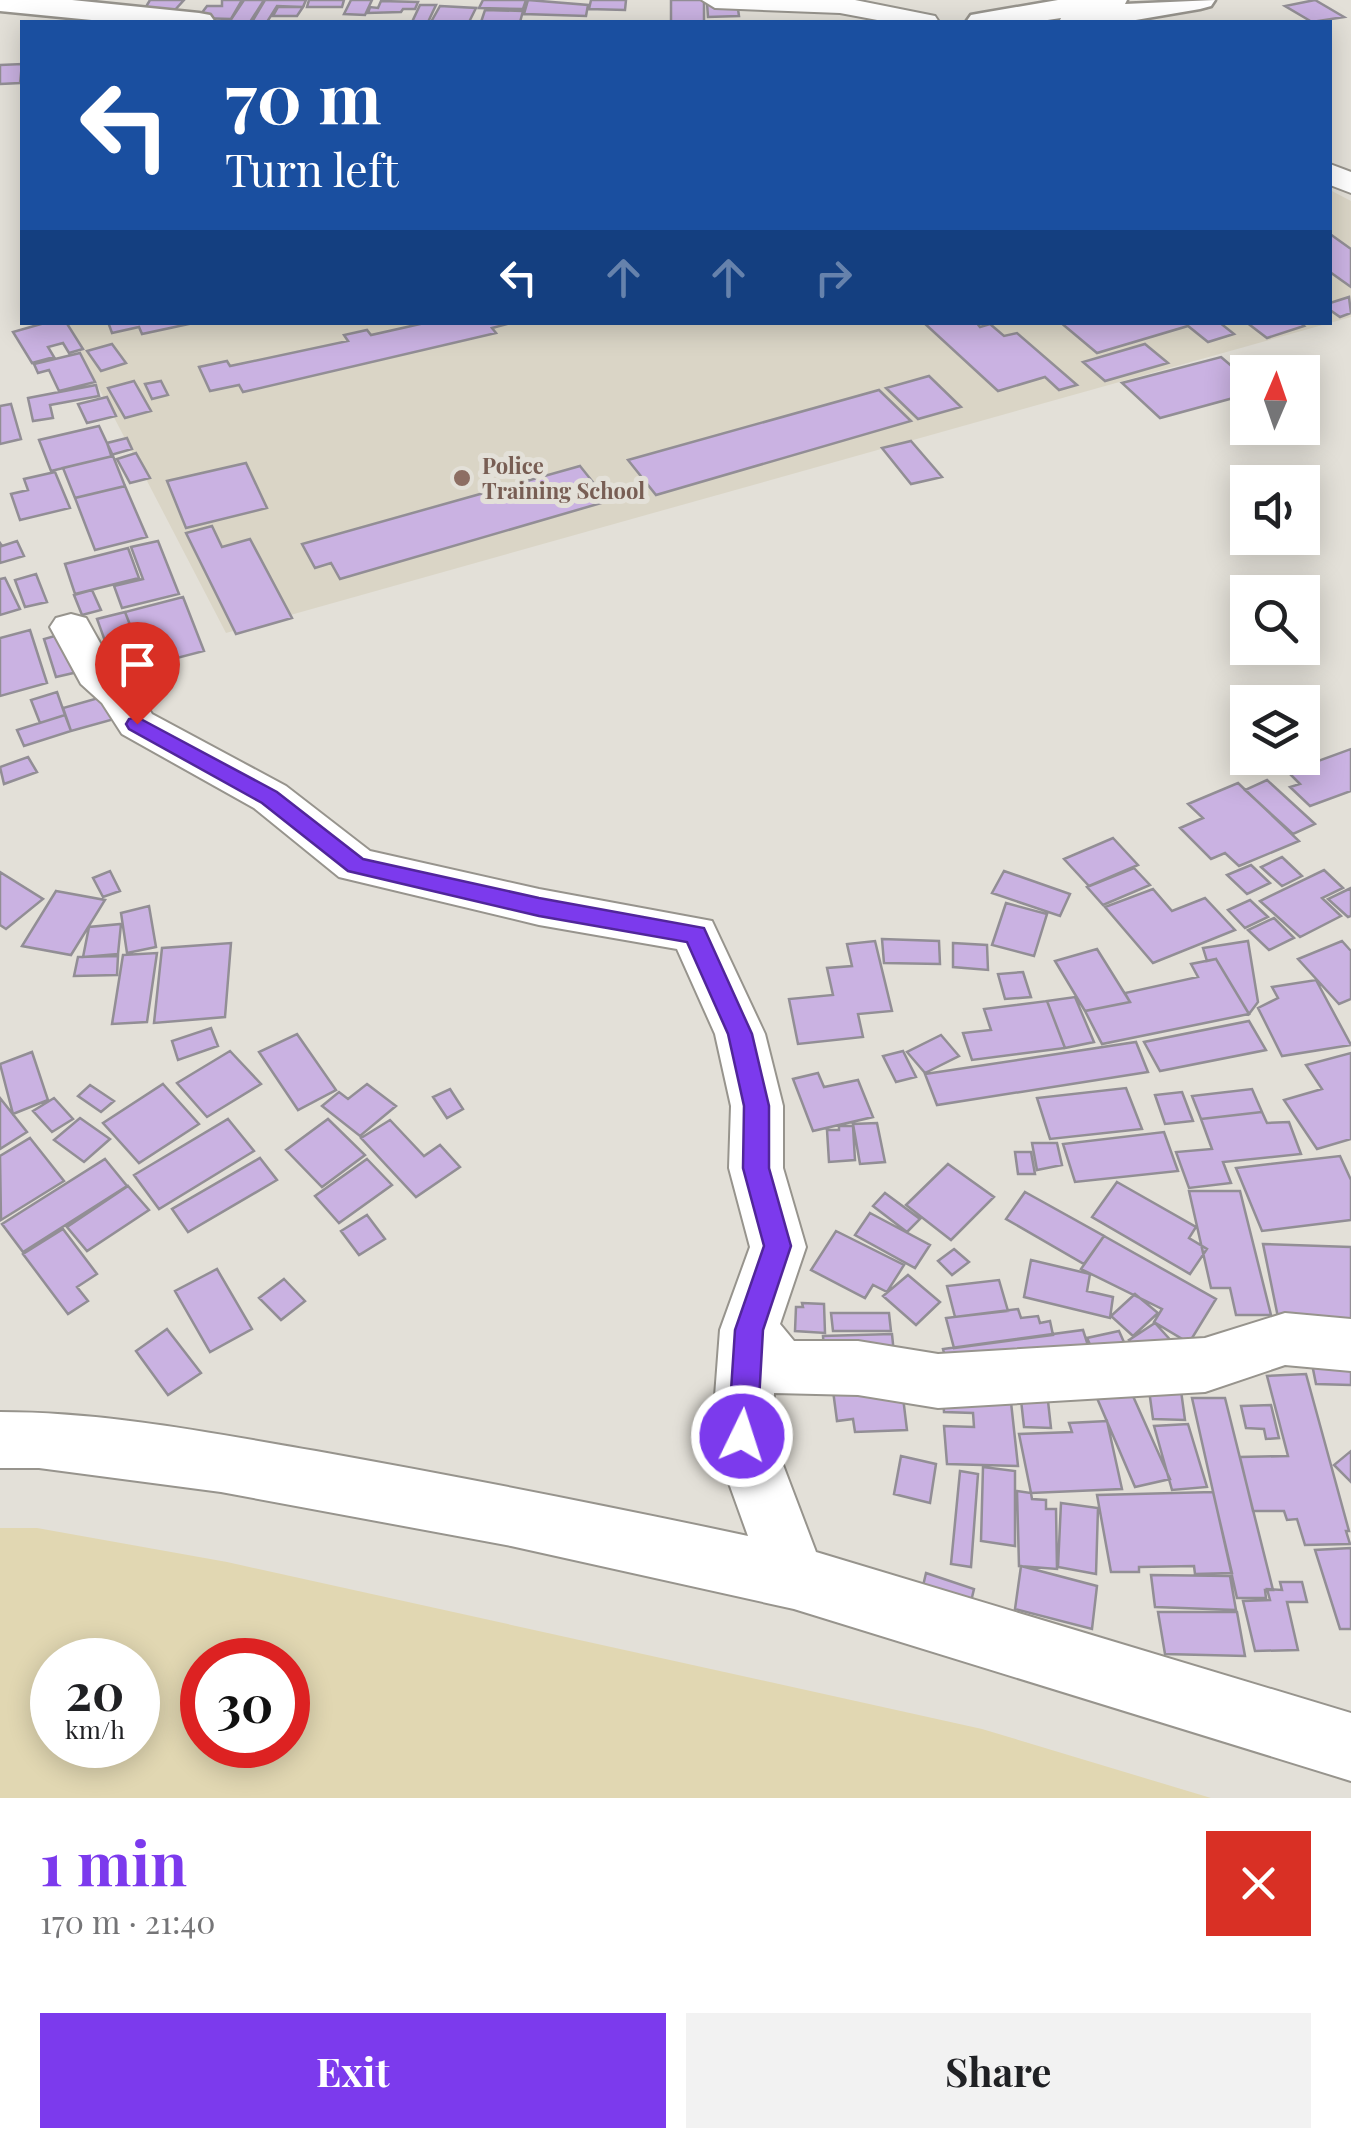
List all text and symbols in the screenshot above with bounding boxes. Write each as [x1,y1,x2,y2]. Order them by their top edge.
text: 70 m [225,48,382,142]
icon: left [60,60,190,190]
text: Turn left [225,138,399,198]
icon: left [491,250,546,305]
icon: ahead [596,250,651,305]
icon: ahead [701,250,756,305]
icon: right [806,250,861,305]
north arrow [1230,355,1320,445]
map controls [1230,355,1320,775]
place label: Police Training School [482,450,645,505]
button: sound [1230,465,1320,555]
marker: Police Training School [451,467,473,489]
button: search [1230,575,1320,665]
pin [95,622,180,725]
icon: arrive [110,637,165,692]
button: layers [1230,685,1320,775]
position arrow [690,1384,794,1488]
speed limit sign: 30 [180,1638,310,1768]
text: 20 [66,1657,124,1724]
text: km/h [65,1712,125,1745]
text: 1 min [40,1821,187,1901]
button: close [1206,1831,1311,1936]
text: 170 m · 21:40 [40,1899,216,1942]
button: Exit [40,2013,666,2128]
button: Share [686,2013,1311,2128]

